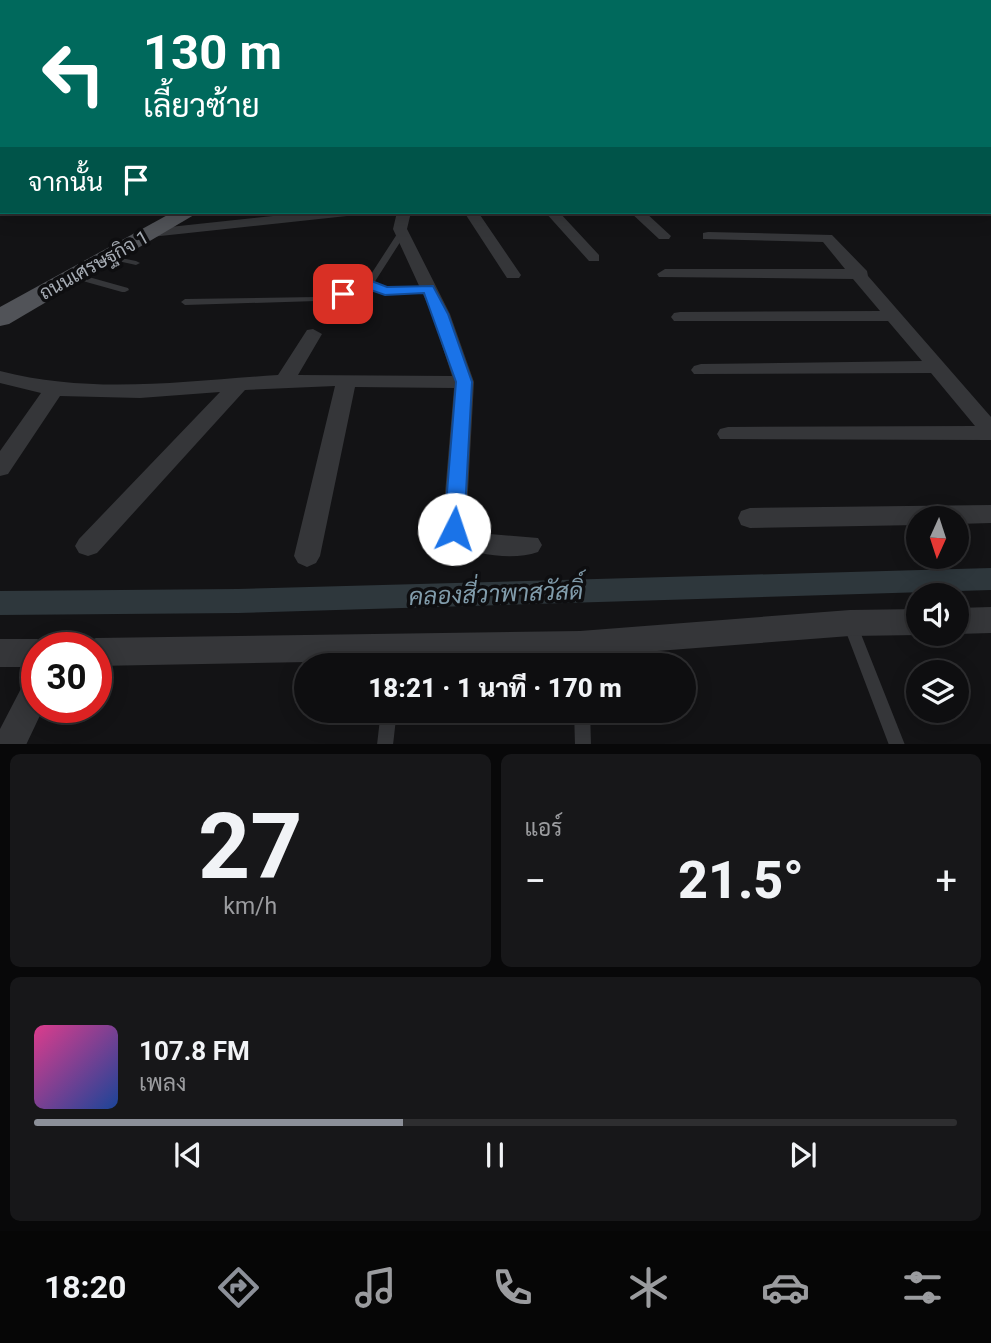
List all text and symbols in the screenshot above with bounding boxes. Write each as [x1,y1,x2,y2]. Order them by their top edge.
text: 130 m [143,24,282,81]
icon: left [28,28,119,119]
text: เลี้ยวซ้าย [143,87,260,125]
icon: arrive [117,161,155,199]
text: จากนั้น [28,167,103,197]
street label: ถนนเศรษฐกิจ 1 [35,225,153,305]
pin [313,264,373,324]
icon: arrive [324,275,362,313]
position arrow [417,492,491,566]
north arrow [906,506,970,569]
map controls [906,506,969,723]
water label: คลองสี่วาพาสวัสดิ์ [408,569,588,611]
button: sound [906,583,969,646]
speed limit sign: 30 [21,632,112,723]
button: layers [906,660,969,723]
text: 18:21 · 1 นาที · 170 m [368,673,622,703]
text: 27 [198,794,302,900]
text: แอร์ [525,815,562,842]
text: 21.5° [678,850,804,911]
text: − [525,859,546,903]
text: + [935,859,957,903]
text: km/h [223,893,277,920]
text: 107.8 FM [139,1036,250,1066]
text: เพลง [139,1070,186,1097]
icon: previous [169,1136,207,1174]
icon: pause [476,1136,514,1174]
icon: next [784,1136,822,1174]
icon: directions [214,1263,263,1312]
icon: music [351,1263,400,1312]
icon: phone [488,1263,537,1312]
icon: climate [624,1263,673,1312]
icon: car [761,1263,810,1312]
icon: filters [898,1263,947,1312]
text: 18:20 [44,1268,126,1306]

